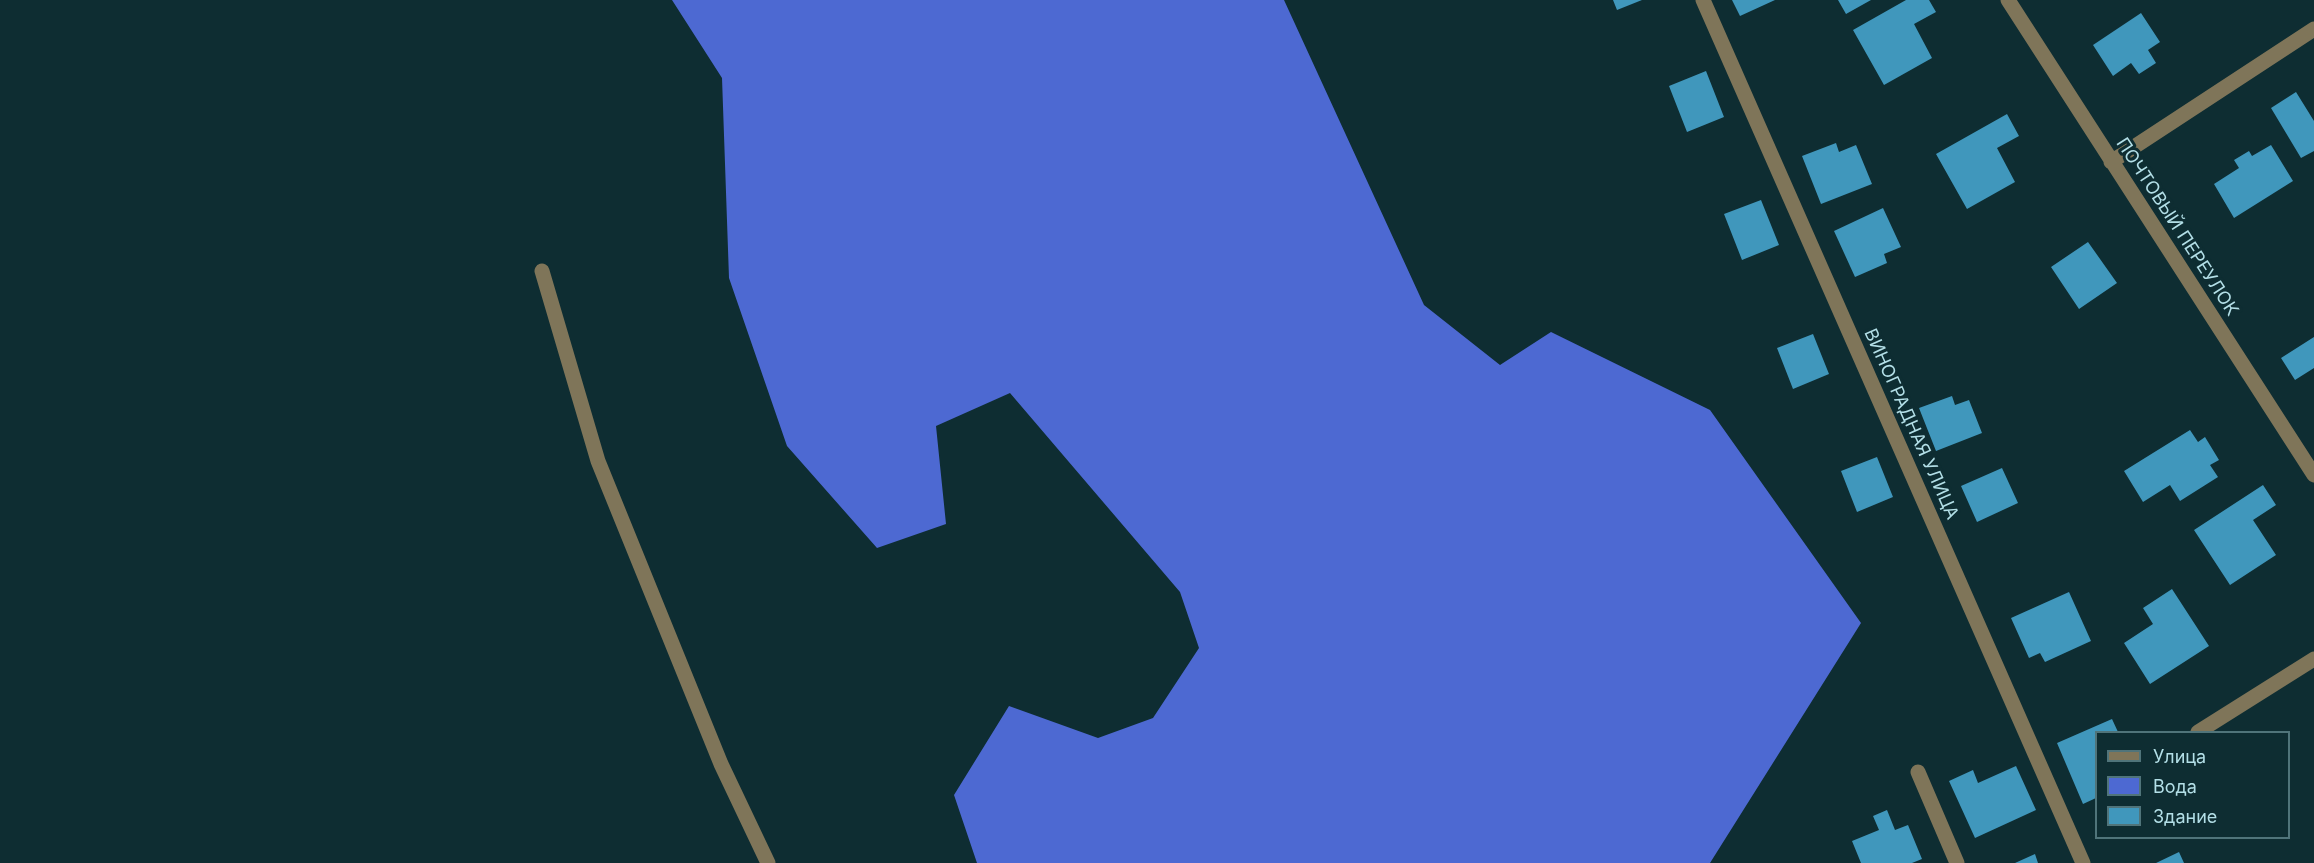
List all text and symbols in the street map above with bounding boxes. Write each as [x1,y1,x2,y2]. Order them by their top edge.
street label: ПОЧТОВЫЙ ПЕРЕУЛОК [2111,134,2243,320]
street label: ВИНОГРАДНАЯ УЛИЦА [1859,325,1963,523]
legend [2095,731,2290,839]
text: Улица [2153,746,2206,767]
text: Вода [2153,776,2197,797]
text: Здание [2153,806,2217,827]

